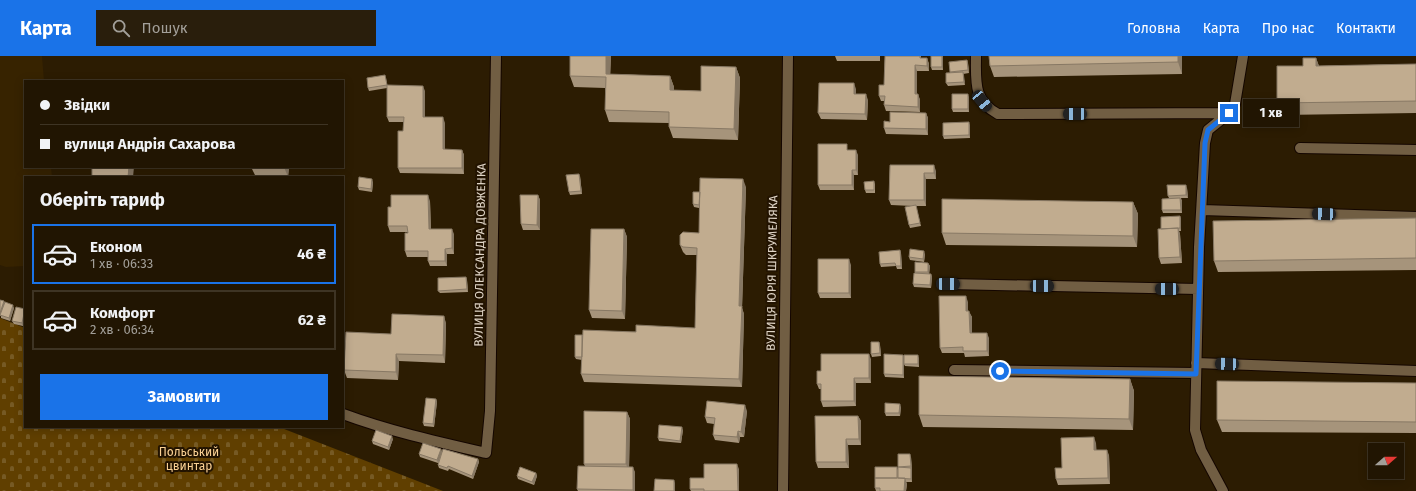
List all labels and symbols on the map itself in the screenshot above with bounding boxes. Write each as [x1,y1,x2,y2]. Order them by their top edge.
car [970,88,994,114]
callout: 1 хв [1243,99,1299,127]
route end [1220,104,1238,122]
car [1063,108,1087,120]
street label: ВУЛИЦЯ ОЛЕКСАНДРА ДОВЖЕНКА [471,163,489,347]
street label: ВУЛИЦЯ ЮРІЯ ШКРУМЕЛЯКА [764,195,780,351]
car [1312,208,1336,220]
car [936,278,960,290]
car [1030,280,1054,292]
car [1155,283,1179,295]
car [1215,358,1239,370]
route start [991,362,1009,380]
north arrow [1368,443,1404,479]
park label: Польський цвинтар [159,445,219,473]

